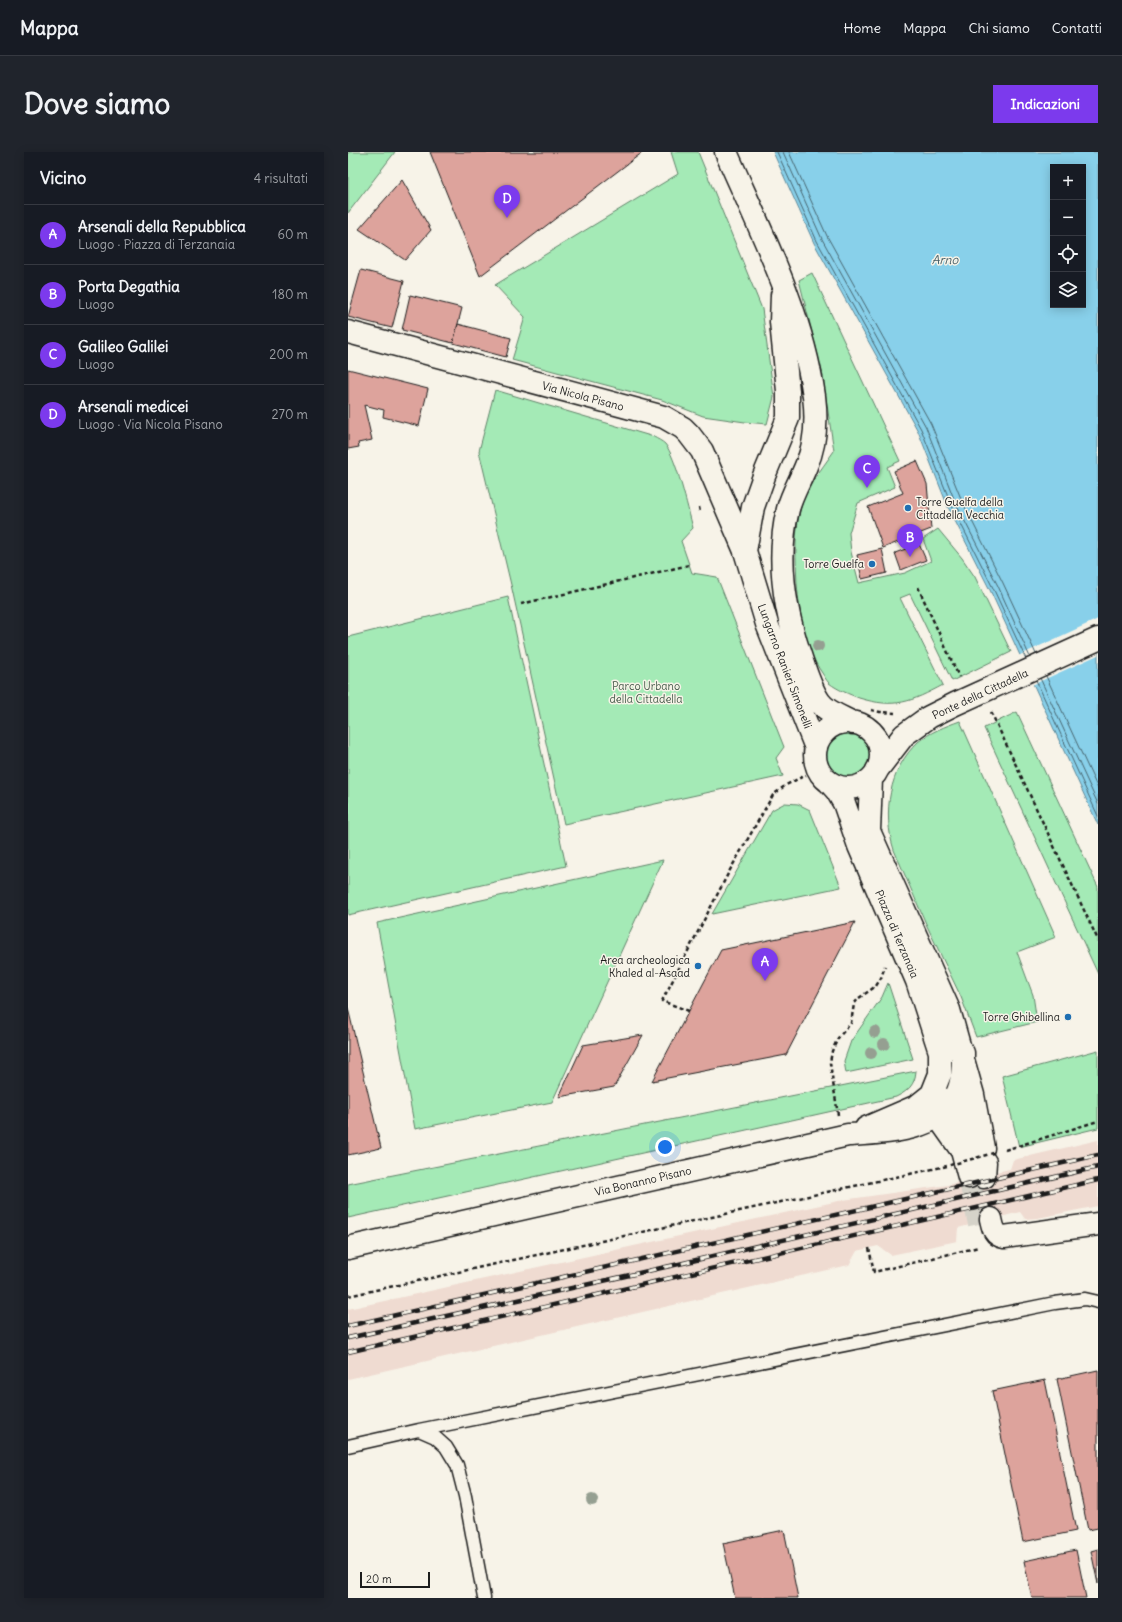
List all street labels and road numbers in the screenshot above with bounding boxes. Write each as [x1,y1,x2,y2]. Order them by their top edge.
street label: Via Nicola Pisano [541,378,625,414]
street label: Lungarno Ranieri Simonelli [755,602,815,730]
street label: Ponte della Cittadella [930,666,1030,722]
street label: Piazza di Terzanaia [872,888,922,980]
street label: Via Bonanno Pisano [593,1163,693,1199]

